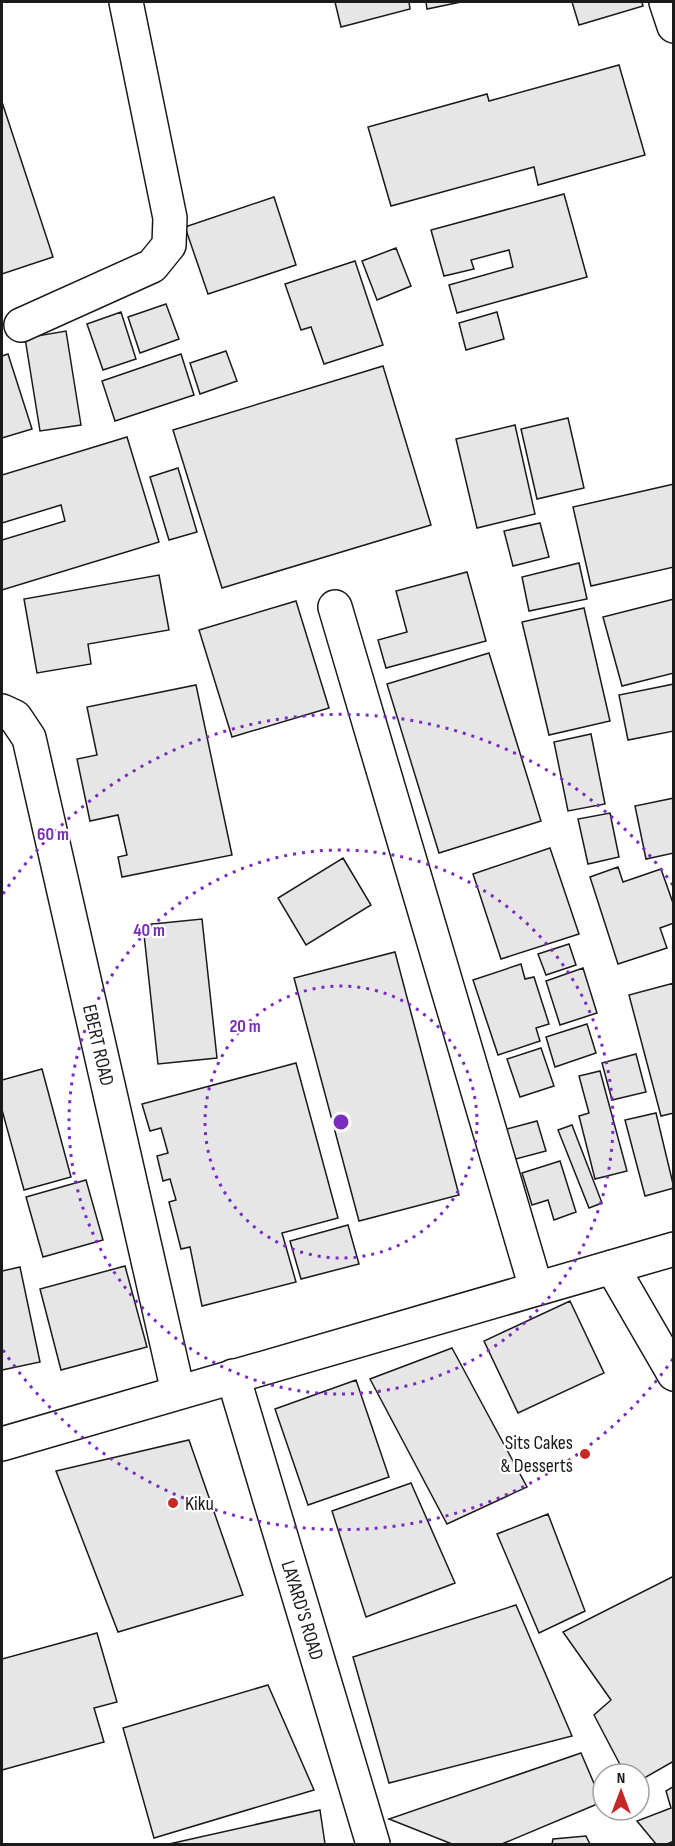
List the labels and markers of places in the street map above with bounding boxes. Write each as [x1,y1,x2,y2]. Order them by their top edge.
centre of rings [331,1112,351,1132]
place label: Sits Cakes & Desserts [501,1431,573,1478]
marker: Sits Cakes & Desserts [578,1447,592,1461]
place label: Kiku [185,1492,214,1516]
marker: Kiku [166,1496,180,1510]

